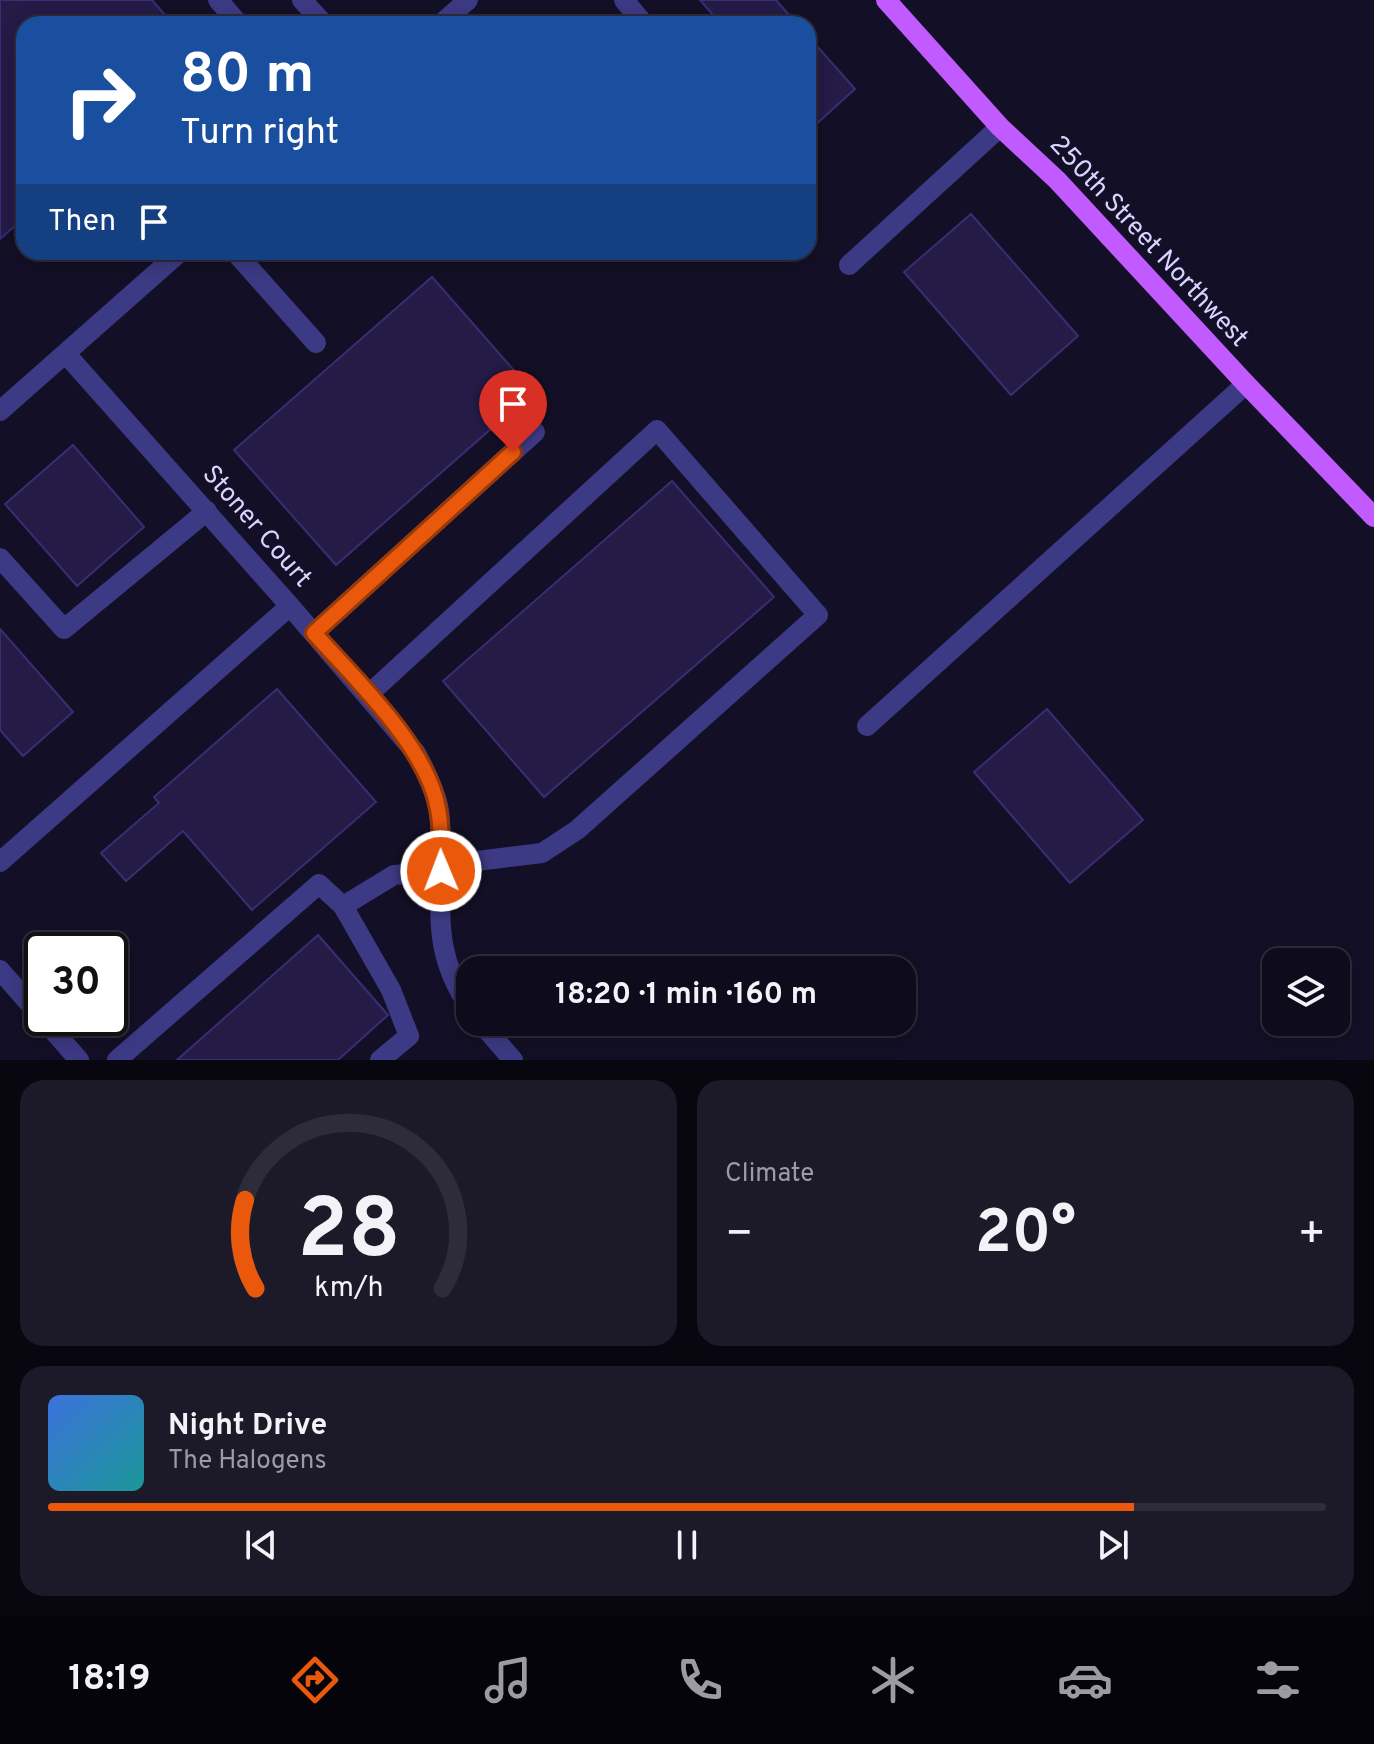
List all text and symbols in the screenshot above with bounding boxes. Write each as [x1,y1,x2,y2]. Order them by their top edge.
text: 80 m [180,42,314,112]
icon: right [48,48,152,152]
text: Turn right [180,111,339,157]
street label: 250th Street Northwest [1041,129,1255,355]
icon: arrive [132,200,176,244]
text: Then [48,204,116,241]
pin [479,370,547,452]
icon: arrive [491,382,535,426]
street label: Stoner Court [194,459,318,595]
position arrow [399,829,483,913]
speed limit sign: 30 [24,932,128,1036]
map controls [1262,948,1350,1036]
button: layers [1262,948,1350,1036]
text: 18:20 · 1 min · 160 m [555,977,817,1014]
text: Climate [725,1158,814,1191]
text: 28 [297,1182,400,1287]
text: 20° [975,1198,1076,1274]
text: − [725,1208,753,1264]
text: + [1298,1208,1326,1264]
text: km/h [314,1271,383,1307]
text: Night Drive [168,1408,327,1445]
text: The Halogens [168,1445,327,1478]
icon: previous [239,1523,283,1567]
icon: pause [665,1523,709,1567]
icon: next [1091,1523,1135,1567]
icon: directions [287,1652,343,1708]
icon: music [480,1652,536,1708]
icon: phone [672,1652,728,1708]
icon: climate [865,1652,921,1708]
icon: car [1057,1652,1113,1708]
icon: filters [1250,1652,1306,1708]
text: 18:19 [68,1657,151,1703]

